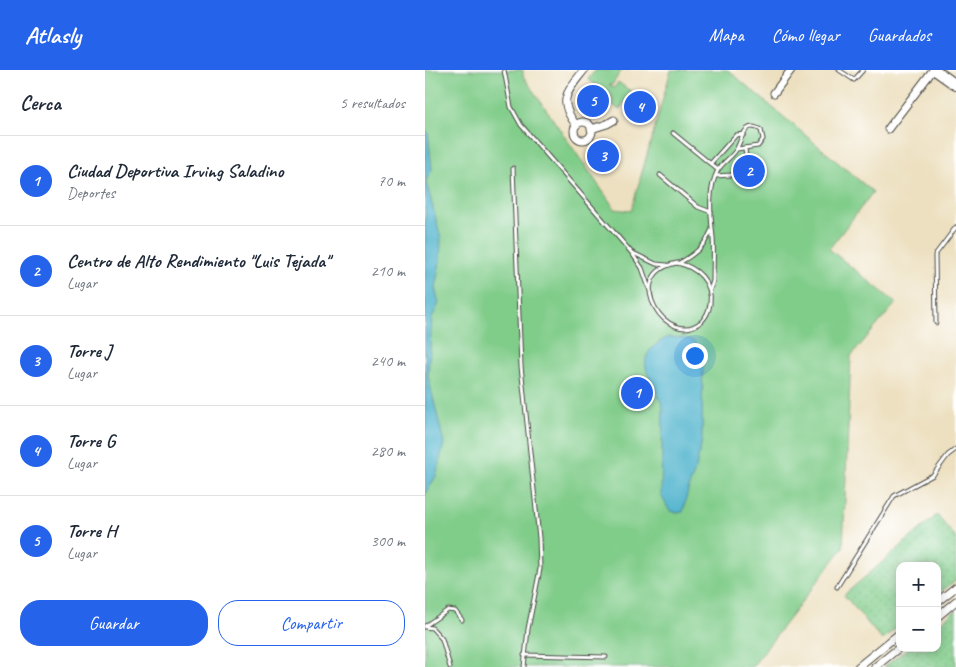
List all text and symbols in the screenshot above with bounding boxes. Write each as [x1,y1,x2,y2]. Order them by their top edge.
text: Atlasly [25,20,81,50]
text: Mapa [709,24,744,46]
text: Cómo llegar [772,24,840,46]
text: Guardados [868,24,931,46]
pin: 5 [577,82,609,120]
pin: 4 [624,88,656,126]
text: Cerca [20,90,61,116]
text: 5 resultados [340,93,405,113]
pin: 3 [587,137,619,175]
pin: 2 [733,152,765,190]
text: Ciudad Deportiva Irving Saladino [67,159,283,183]
text: 1 [32,171,40,191]
text: 70 m [378,171,405,191]
text: Deportes [67,183,115,203]
text: Centro de Alto Rendimiento "Luis Tejada" [67,249,330,273]
text: 2 [32,261,40,281]
text: 210 m [371,261,405,281]
text: Lugar [67,273,97,293]
text: Torre J [67,339,111,363]
your location [682,343,708,369]
text: 3 [32,351,40,371]
text: 240 m [371,351,405,371]
text: Lugar [67,363,97,383]
pin: 1 [621,374,653,412]
text: Torre G [67,429,115,453]
text: 4 [32,441,40,461]
text: 280 m [371,441,405,461]
text: Lugar [67,453,97,473]
text: Torre H [67,519,116,543]
text: 5 [33,531,39,551]
text: 300 m [371,531,405,551]
text: Lugar [67,543,97,563]
map controls [896,562,941,652]
button: + [896,562,941,607]
button: Guardar [20,600,208,646]
button: Compartir [218,600,405,646]
button: − [896,607,941,652]

